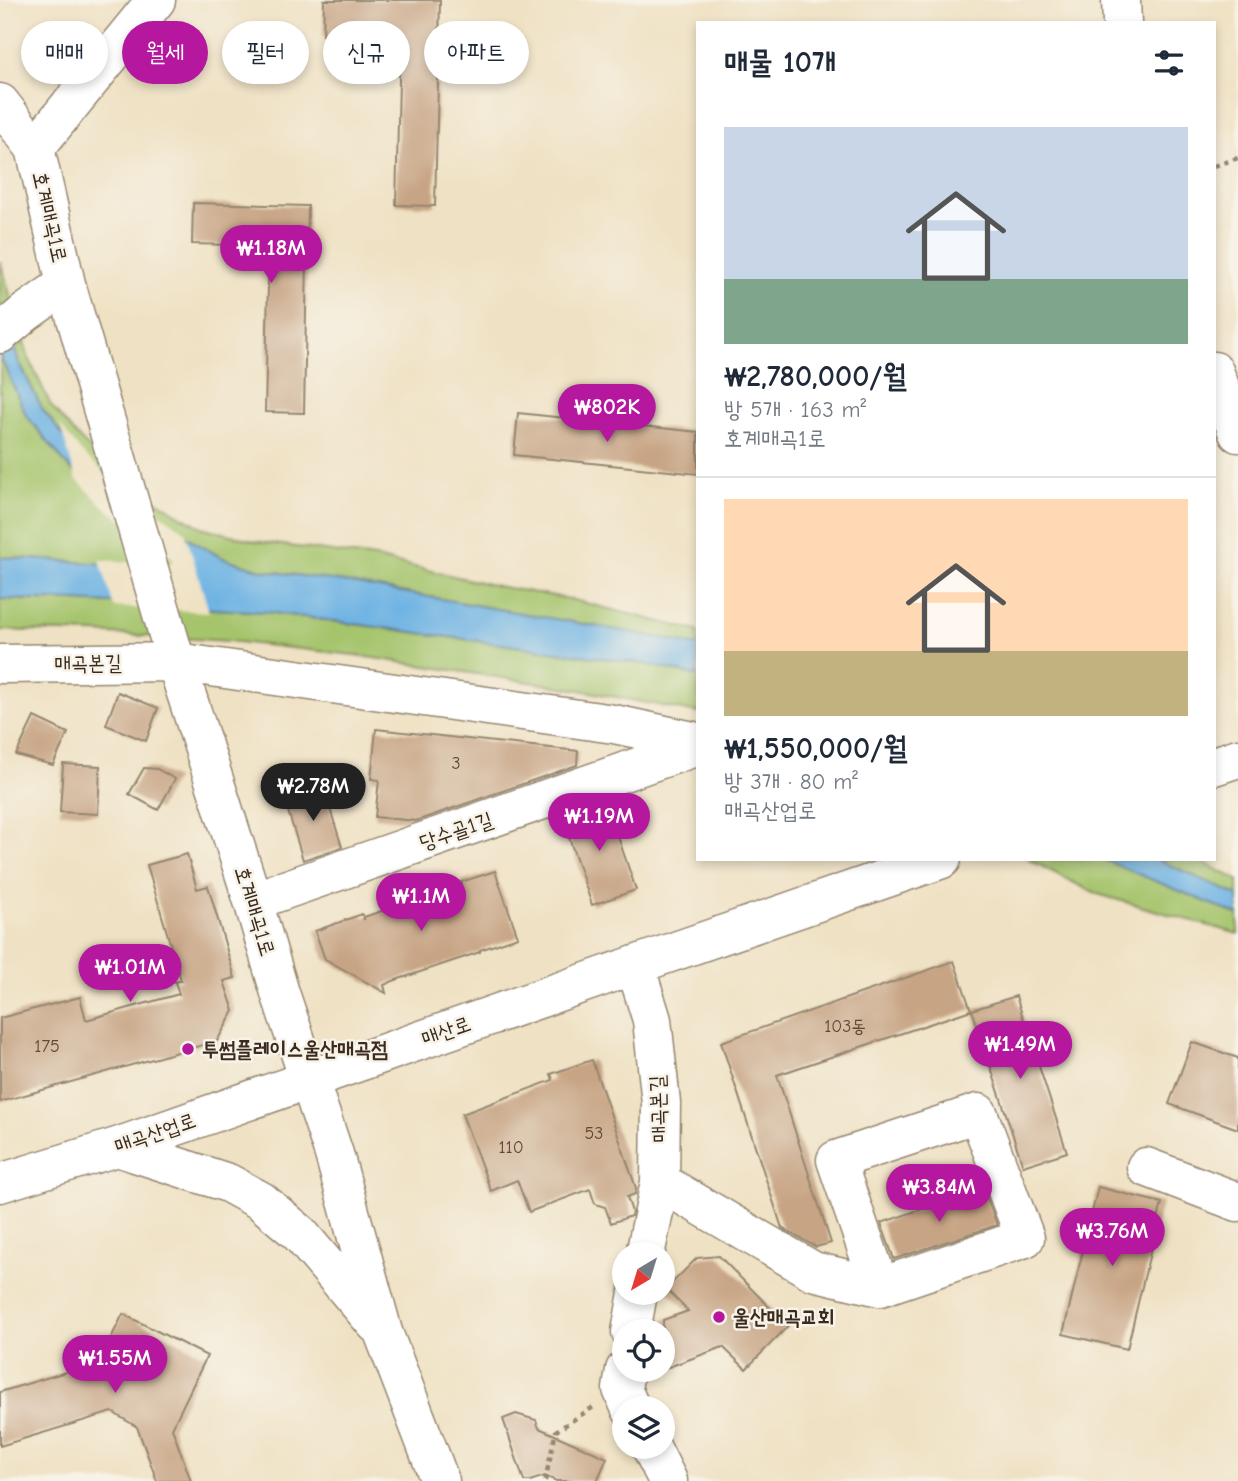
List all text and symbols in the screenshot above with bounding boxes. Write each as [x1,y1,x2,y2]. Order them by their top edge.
chip: 매매 [21,21,108,84]
chip: 월세 [122,21,208,84]
chip: 필터 [222,21,309,84]
chip: 신규 [323,21,410,84]
chip: 아파트 [424,21,529,84]
icon: filters [1150,44,1188,82]
text: 매물 10개 [724,45,836,80]
street label: 호계매곡1로 [28,169,72,265]
icon: home [893,173,1019,299]
pin: ₩1.18M [214,226,328,285]
text: ₩1.18M [236,234,306,261]
text: ₩2,780,000/월 [724,359,907,394]
pin: ₩802K [558,384,656,444]
text: ₩802K [574,393,640,420]
text: 방 5개 · 163 m² [724,396,866,423]
text: 호계매곡1로 [724,425,826,452]
icon: home [893,545,1019,671]
street label: 매곡본길 [54,650,122,676]
text: ₩1,550,000/월 [724,731,907,766]
house number: 3 [451,753,461,774]
pin: ₩2.78M [256,764,370,823]
text: 방 3개 · 80 m² [724,768,858,795]
text: ₩2.78M [277,772,349,799]
pin: ₩1.19M [542,794,656,853]
text: 매곡산업로 [724,797,817,824]
text: ₩1.19M [564,802,634,829]
street label: 당수골1길 [416,807,496,855]
street label: 호계매곡1로 [230,863,280,959]
pin: ₩1.1M [372,874,470,933]
text: ₩1.1M [392,882,450,909]
pin: ₩1.01M [73,944,187,1004]
text: ₩1.01M [94,953,166,980]
street label: 매산로 [418,1011,474,1051]
house number: 103동 [824,1016,866,1037]
pin: ₩1.49M [963,1021,1077,1081]
text: ₩1.49M [984,1030,1056,1057]
house number: 175 [34,1036,60,1057]
place label: 투썸플레이스울산매곡점 [202,1037,388,1061]
marker: 투썸플레이스울산매곡점 [180,1041,196,1057]
street label: 매곡본길 [645,1075,671,1143]
street label: 매곡산업로 [111,1108,199,1158]
house number: 53 [585,1123,603,1144]
house number: 110 [498,1137,524,1158]
pin: ₩3.84M [882,1164,996,1224]
text: ₩3.84M [902,1173,976,1200]
pin: ₩3.76M [1055,1208,1169,1268]
text: ₩3.76M [1076,1217,1148,1244]
north arrow [612,1242,676,1306]
map controls [612,1242,675,1459]
place label: 울산매곡교회 [733,1305,834,1329]
marker: 울산매곡교회 [711,1309,727,1325]
button: locate [612,1319,675,1382]
pin: ₩1.55M [58,1336,172,1395]
text: ₩1.55M [78,1344,152,1371]
button: layers [612,1396,675,1459]

